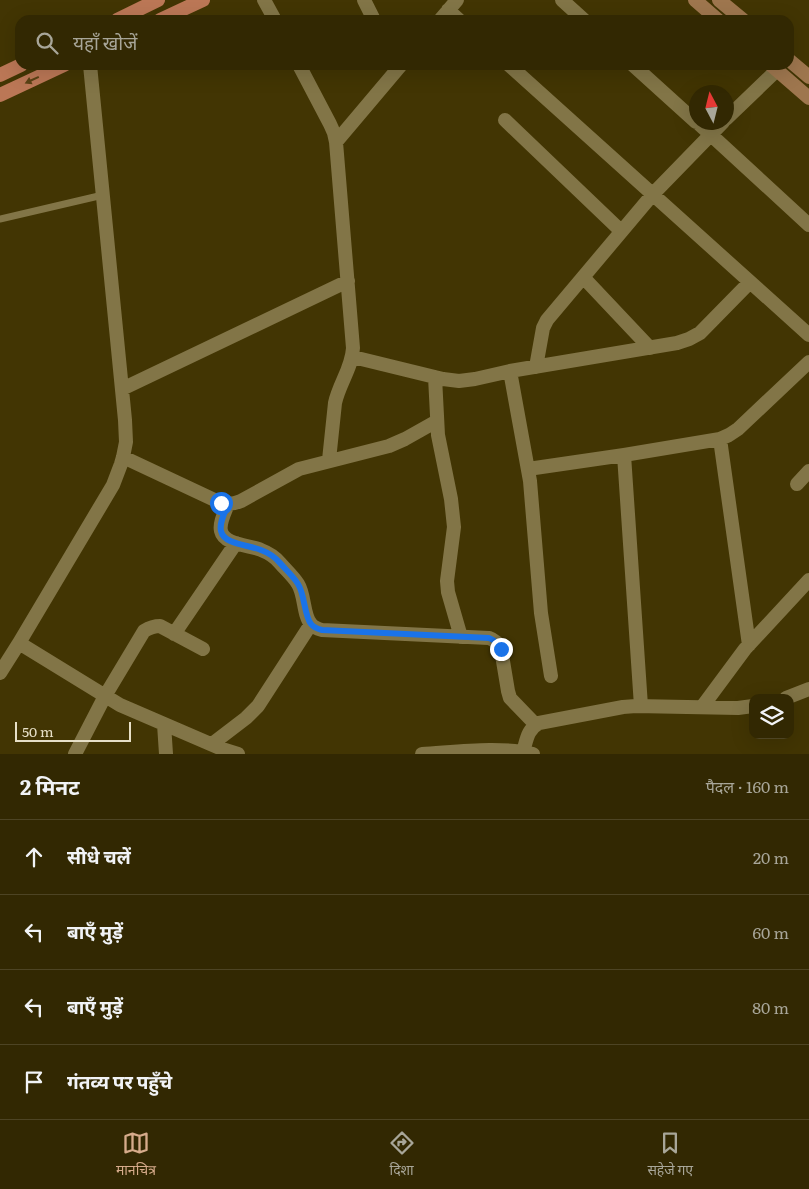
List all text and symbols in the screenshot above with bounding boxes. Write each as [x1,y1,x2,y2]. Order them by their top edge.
search box [15,15,794,70]
text: यहाँ खोजें [73,28,137,56]
icon: search [33,29,61,57]
one-way arrow [25,76,39,84]
north arrow [689,85,734,130]
route start [210,492,233,515]
route end [490,638,513,661]
map controls [749,694,794,739]
button: layers [749,694,794,739]
scale bar [15,719,131,742]
text: 50 m [22,721,54,741]
text: 2 मिनट [20,770,80,801]
text: पैदल · 160 m [706,774,789,798]
text: सीधे चलें [67,842,131,870]
icon: ahead [20,843,48,871]
text: 20 m [753,845,789,869]
text: बाएँ मुड़ें [67,917,123,945]
icon: left [20,918,48,946]
text: 60 m [752,920,789,944]
text: बाएँ मुड़ें [67,992,123,1020]
icon: left [20,993,48,1021]
text: 80 m [752,995,789,1019]
text: गंतव्य पर पहुँचे [67,1067,172,1095]
icon: arrive [20,1068,48,1096]
tab: मानचित्र [116,1129,156,1181]
tab: दिशा [388,1129,416,1181]
tab: सहेजे गए [647,1129,693,1181]

